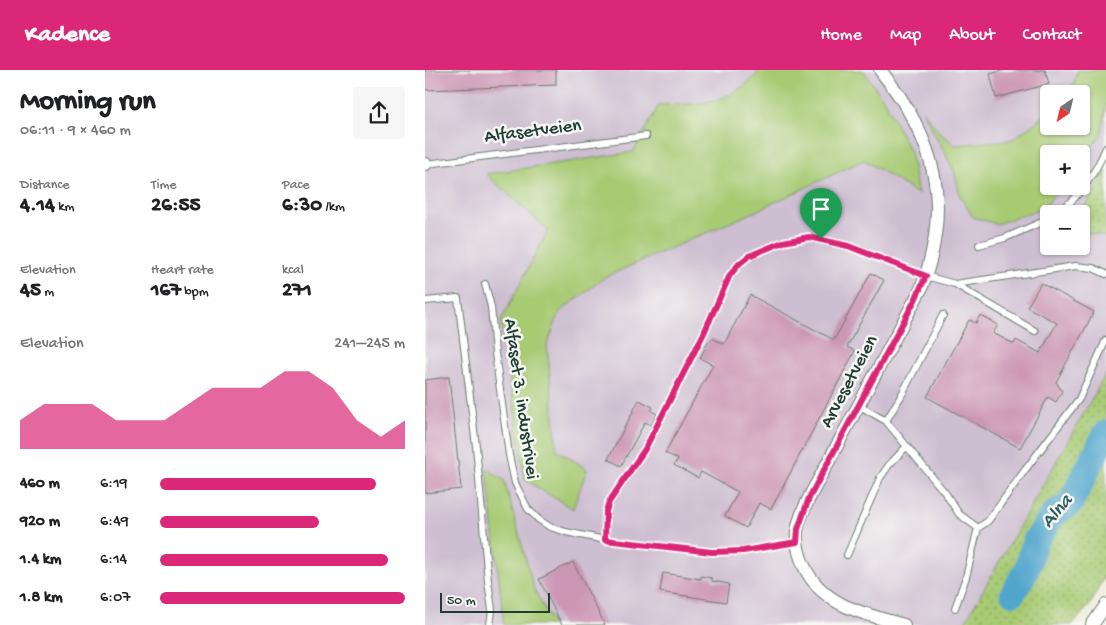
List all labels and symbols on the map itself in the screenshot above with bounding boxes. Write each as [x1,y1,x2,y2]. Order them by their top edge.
north arrow [1040,85,1090,135]
street label: Alfasetveien [483,115,583,149]
pin [800,188,842,239]
street label: Alfaset 3. industrivei [497,317,543,481]
street label: Arvesetveien [816,332,884,432]
water label: Alna [1037,489,1080,533]
scale bar [440,590,550,613]

